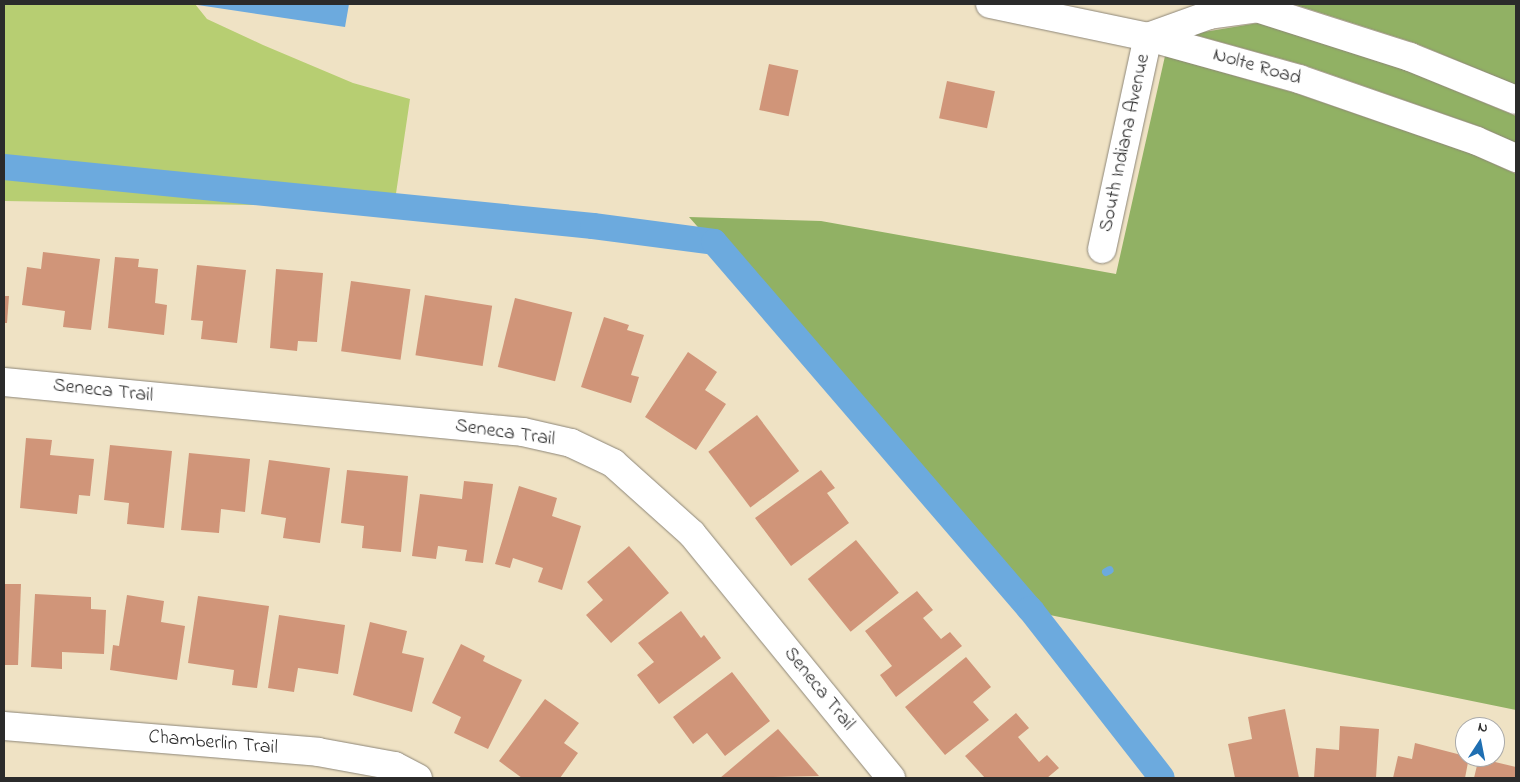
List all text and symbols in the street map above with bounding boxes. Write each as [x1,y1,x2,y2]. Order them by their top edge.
street label: Nolte Road [1210,43,1304,91]
street label: South Indiana Avenue [1094,52,1156,234]
street label: Seneca Trail [52,374,154,408]
street label: Seneca Trail [453,414,557,452]
street label: Seneca Trail [778,642,860,736]
north arrow [1455,717,1505,767]
text: N [1476,717,1489,739]
street label: Chamberlin Trail [147,725,279,761]

